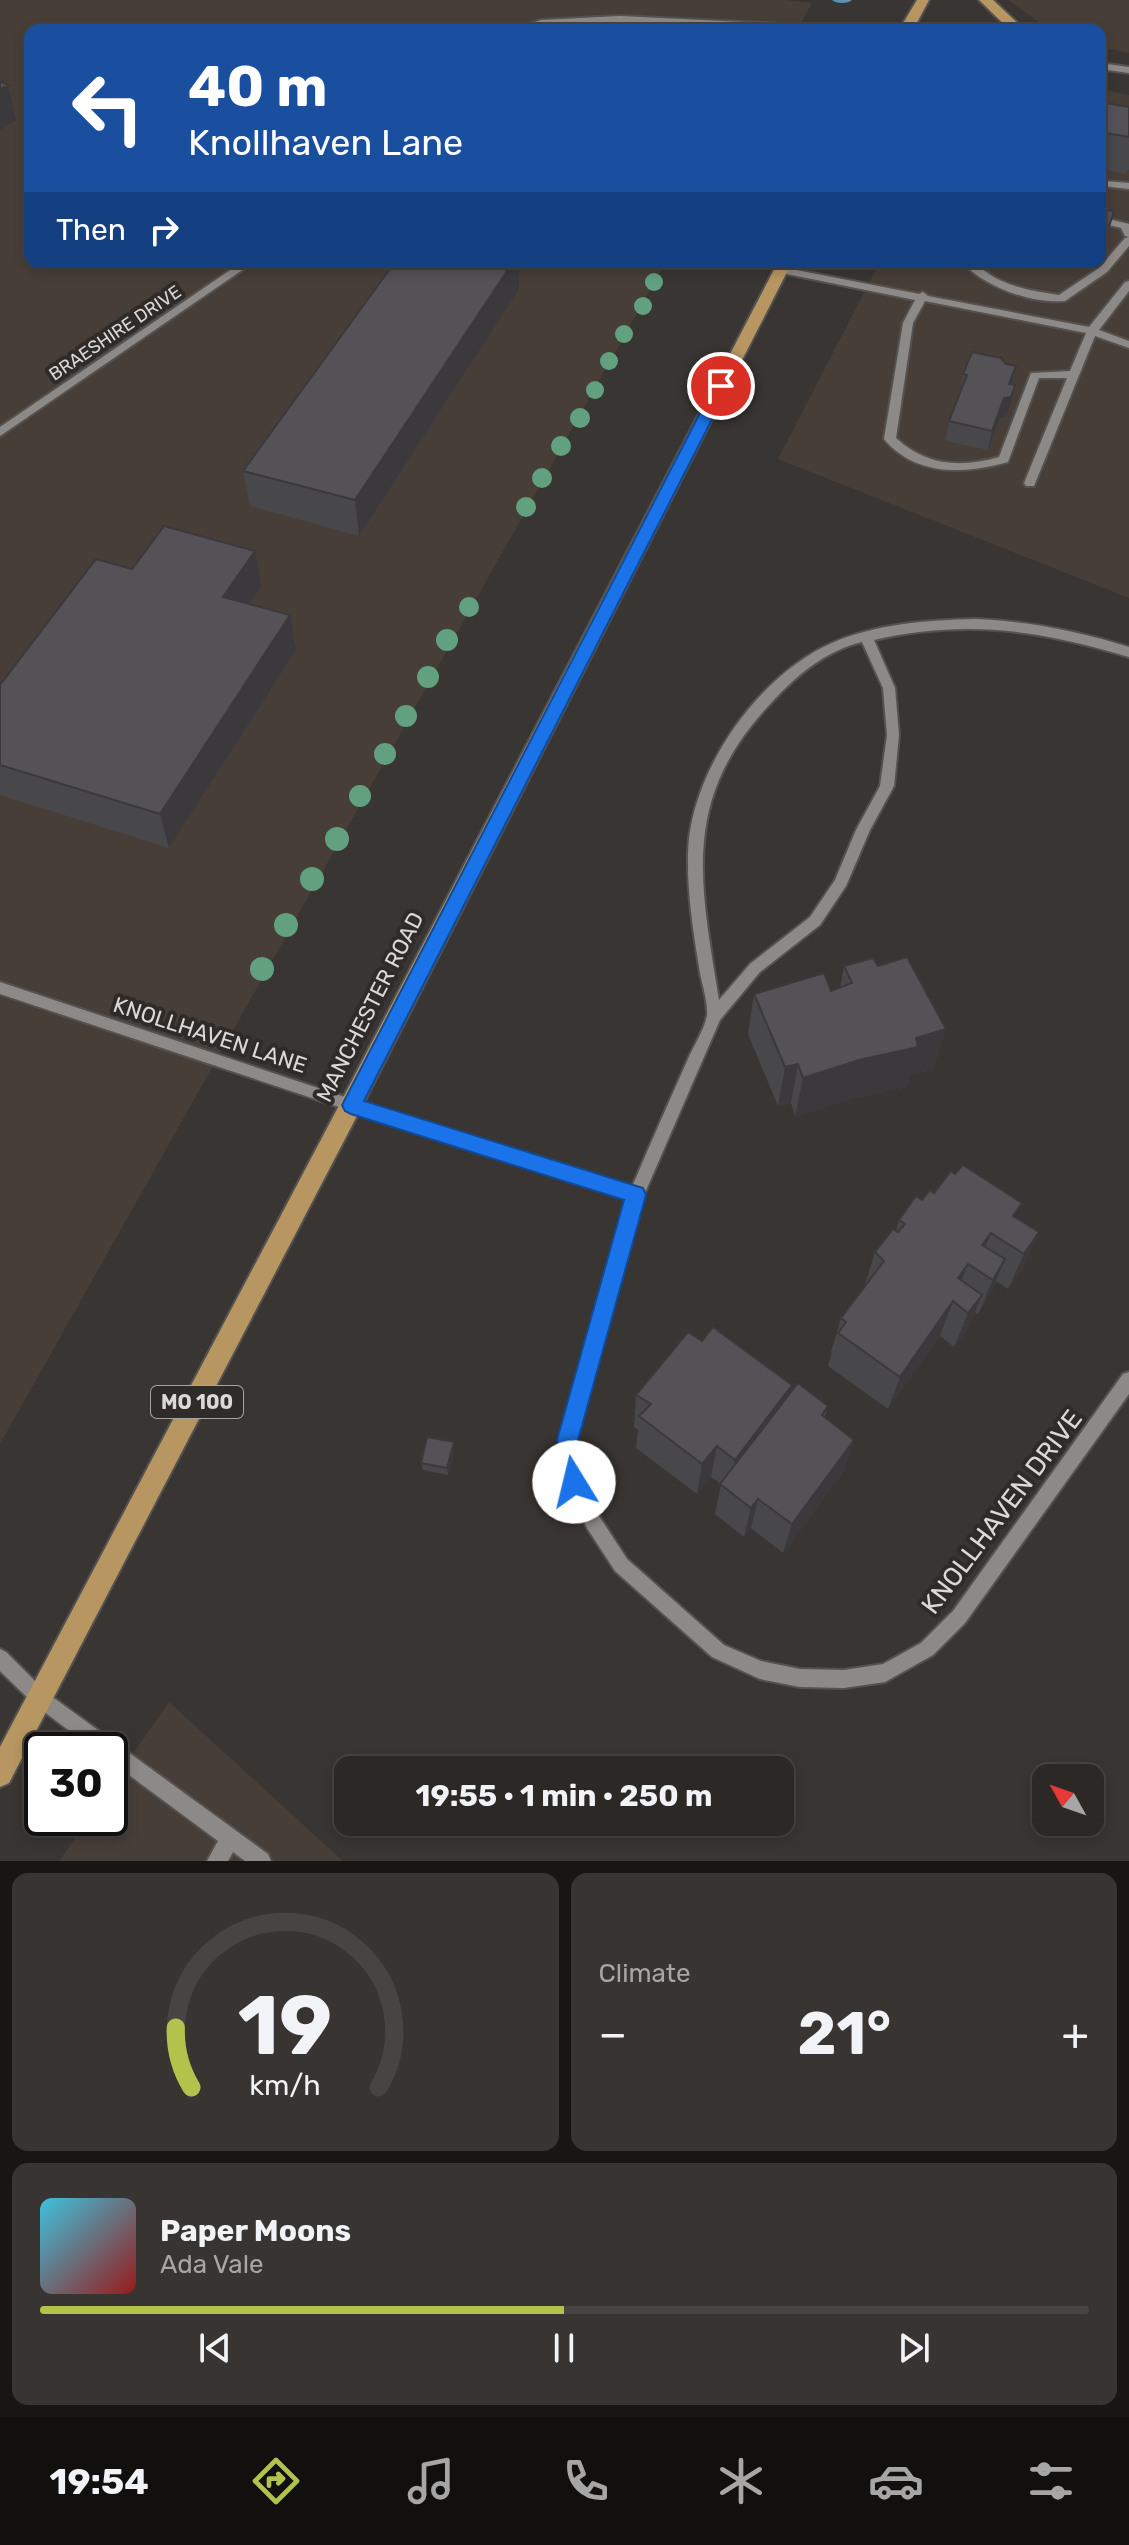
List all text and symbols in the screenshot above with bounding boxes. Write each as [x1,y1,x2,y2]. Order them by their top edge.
text: 40 m [188,54,328,120]
icon: left [56,56,160,160]
text: Knollhaven Lane [188,121,463,164]
icon: right [142,208,186,252]
text: Then [56,212,126,248]
street label: BRAESHIRE DRIVE [45,281,185,385]
pin [687,352,755,420]
icon: arrive [699,364,743,408]
street label: MANCHESTER ROAD [310,908,430,1106]
street label: KNOLLHAVEN LANE [110,991,310,1079]
road number: MO 100 [151,1386,243,1418]
street label: KNOLLHAVEN DRIVE [915,1404,1089,1620]
position arrow [532,1440,616,1524]
speed limit sign: 30 [24,1732,128,1836]
north arrow [1032,1764,1104,1836]
map controls [1032,1764,1104,1836]
text: 19:55 · 1 min · 250 m [416,1778,712,1814]
text: Climate [599,1958,691,1989]
text: 19 [238,1976,333,2075]
text: 21° [798,1998,891,2069]
text: − [599,2008,627,2060]
text: + [1062,2008,1089,2060]
text: km/h [250,2068,321,2102]
text: Paper Moons [160,2213,351,2249]
text: Ada Vale [160,2249,264,2280]
icon: previous [193,2326,237,2370]
icon: pause [542,2326,586,2370]
icon: next [892,2326,936,2370]
icon: directions [248,2453,304,2509]
icon: music [403,2453,459,2509]
icon: phone [558,2453,614,2509]
icon: climate [713,2453,769,2509]
icon: car [868,2453,924,2509]
icon: filters [1023,2453,1079,2509]
text: 19:54 [50,2460,149,2503]

